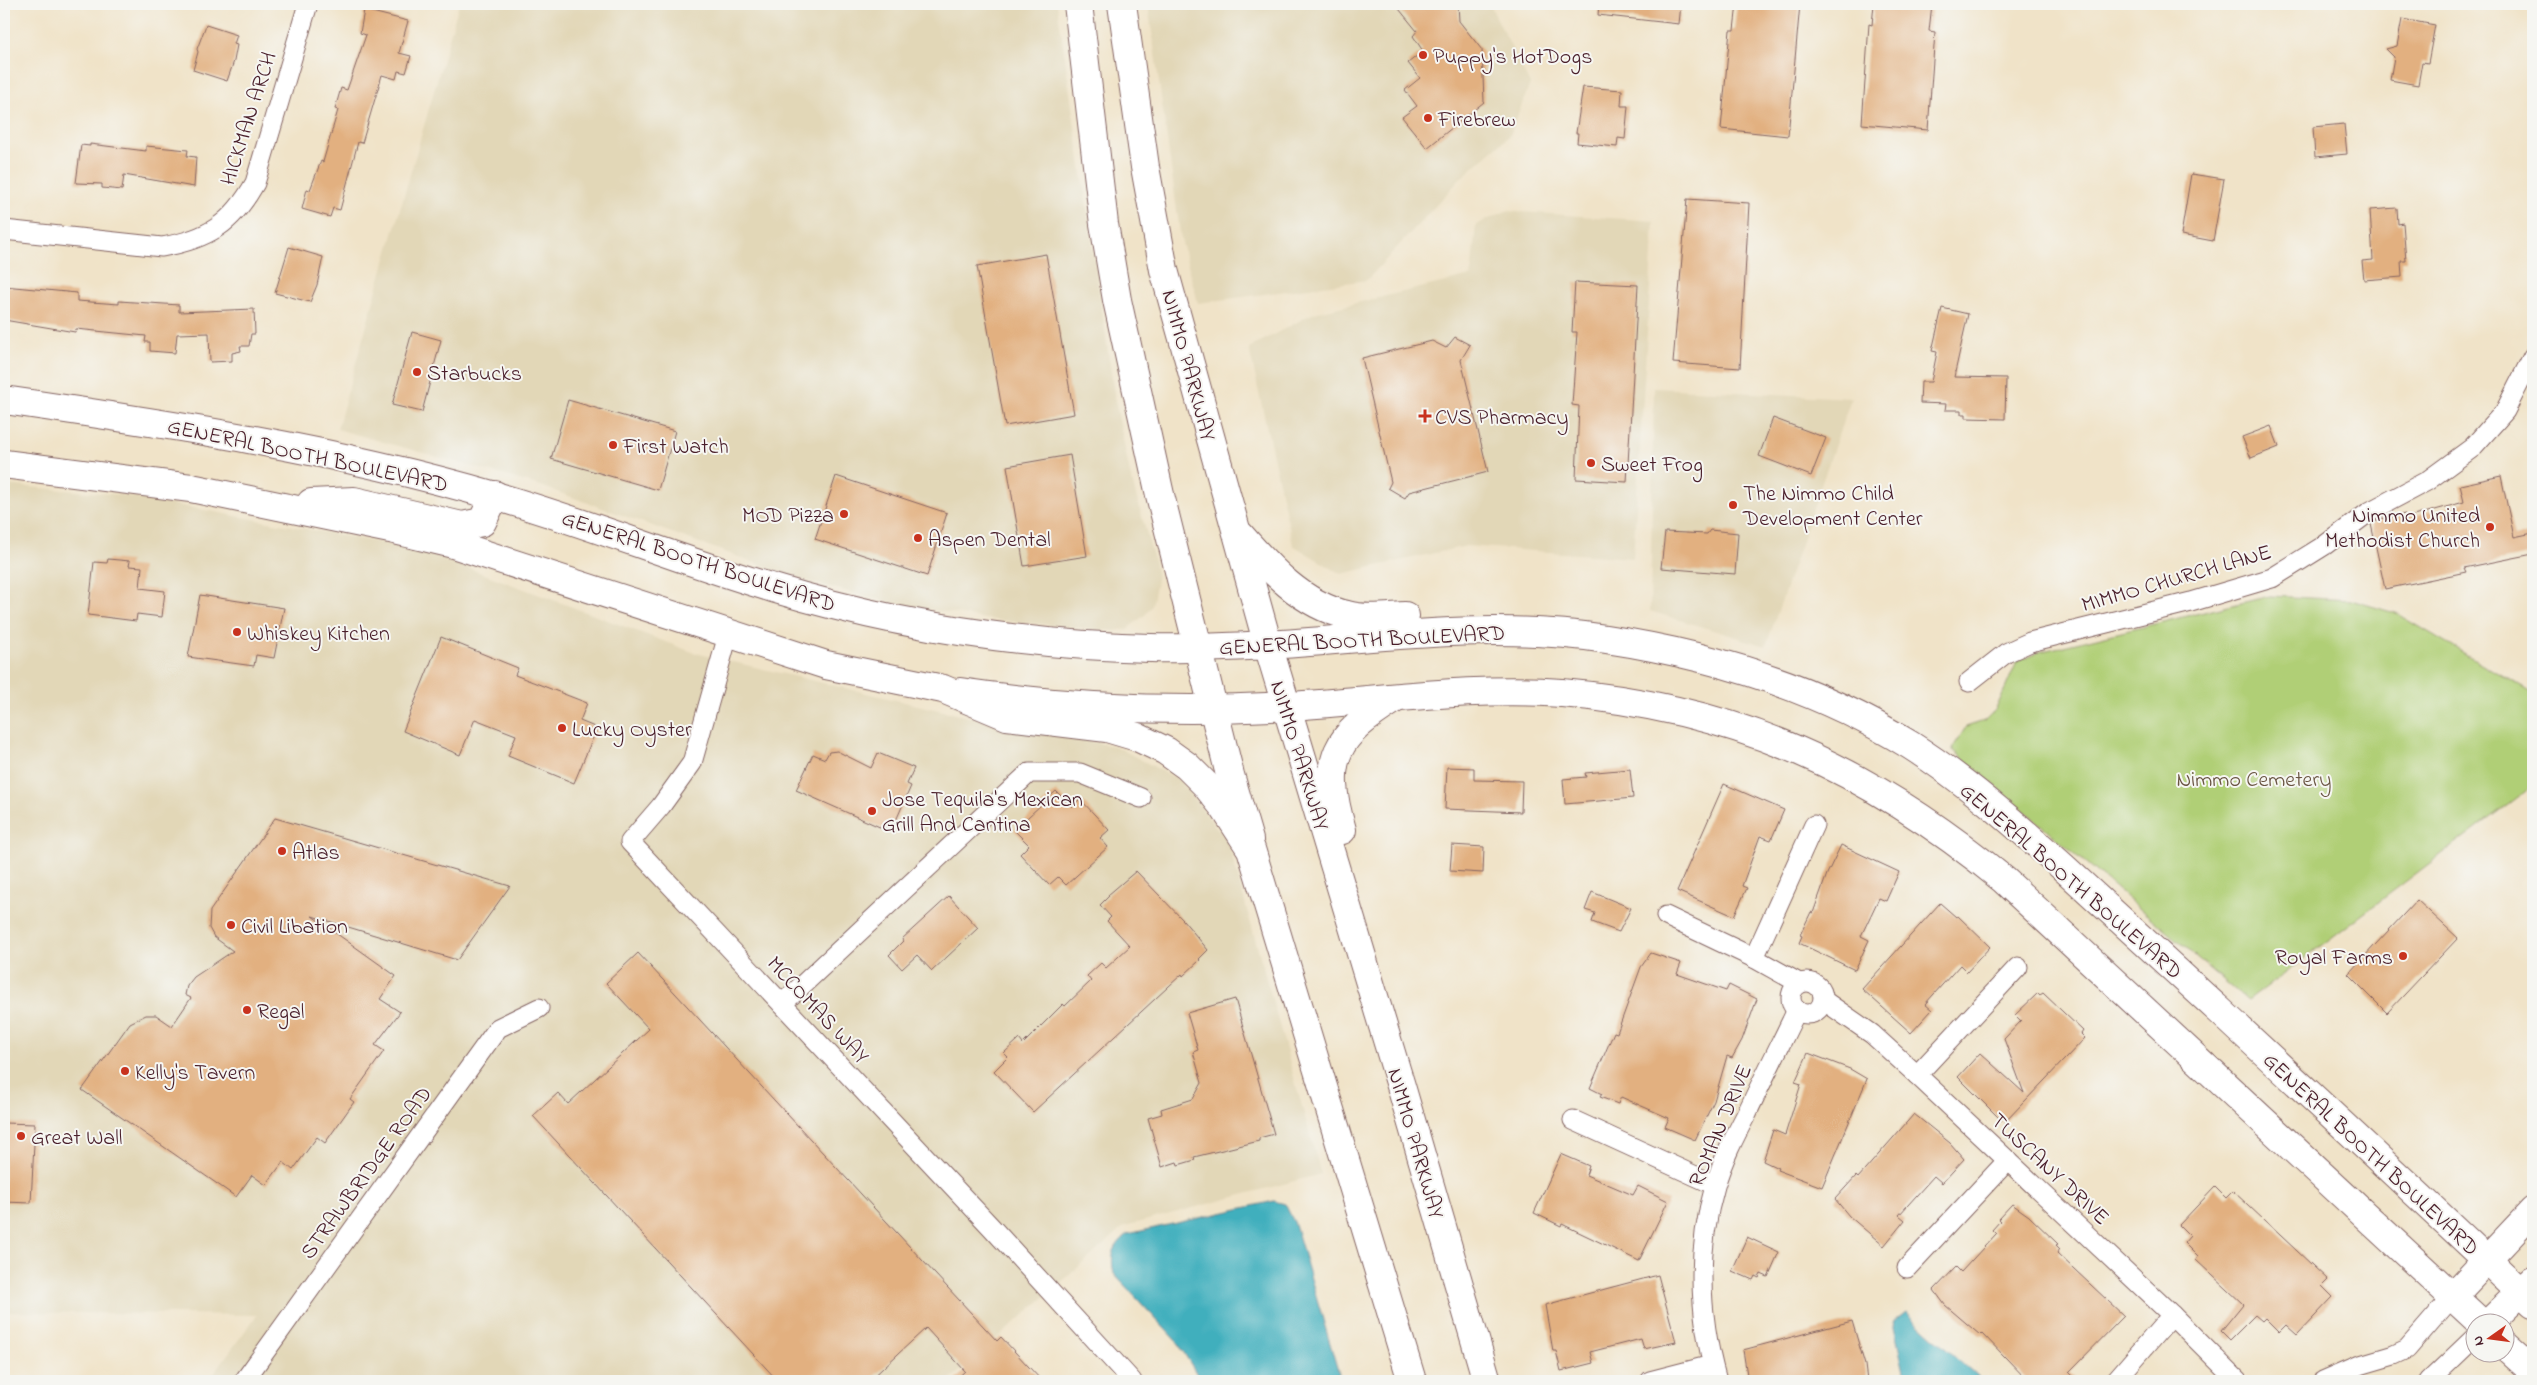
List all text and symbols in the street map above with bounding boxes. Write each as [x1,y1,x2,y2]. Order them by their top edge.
place label: Puppy's HotDogs [1433,42,1592,75]
street label: HICKMAN ARCH [213,48,287,190]
marker: Puppy's HotDogs [1417,49,1429,61]
place label: Firebrew [1437,105,1516,137]
marker: Firebrew [1422,112,1434,124]
street label: NIMMO PARKWAY [1152,287,1223,445]
place label: Starbucks [427,359,522,391]
marker: Starbucks [411,366,423,378]
place label: CVS Pharmacy [1435,403,1569,436]
marker: CVS Pharmacy [1419,410,1431,422]
street label: GENERAL BOOTH BOULEVARD [164,412,451,502]
place label: First Watch [622,432,729,464]
marker: First Watch [607,439,619,451]
place label: Sweet Frog [1601,450,1703,483]
marker: Sweet Frog [1585,457,1597,469]
place label: The Nimmo Child Development Center [1742,479,1923,536]
marker: The Nimmo Child Development Center [1727,499,1739,511]
place label: MOD Pizza [742,501,834,533]
place label: Nimmo United Methodist Church [2325,501,2480,558]
street label: GENERAL BOOTH BOULEVARD [557,503,839,622]
marker: MOD Pizza [838,508,850,520]
marker: Nimmo United Methodist Church [2484,521,2496,533]
place label: Aspen Dental [928,525,1051,557]
marker: Aspen Dental [912,532,924,544]
street label: MIMMO CHURCH LANE [2078,537,2276,622]
place label: Whiskey Kitchen [247,619,390,652]
street label: GENERAL BOOTH BOULEVARD [1218,619,1506,665]
marker: Whiskey Kitchen [231,626,243,638]
street label: NIMMO PARKWAY [1260,677,1336,835]
place label: Lucky Oyster [572,715,692,748]
marker: Lucky Oyster [556,722,568,734]
park label: Nimmo Cemetery [2176,765,2332,798]
street label: GENERAL BOOTH BOULEVARD [1952,776,2188,988]
place label: Jose Tequila's Mexican Grill And Cantina [882,785,1083,842]
marker: Jose Tequila's Mexican Grill And Cantina [866,805,878,817]
place label: Atlas [292,838,340,870]
marker: Atlas [276,845,288,857]
place label: Civil Libation [241,912,348,944]
marker: Civil Libation [225,919,237,931]
place label: Royal Farms [2275,943,2393,976]
street label: MCCOMAS WAY [758,950,876,1072]
marker: Royal Farms [2397,950,2409,962]
place label: Regal [257,997,305,1030]
marker: Regal [241,1004,253,1016]
street label: GENERAL BOOTH BOULEVARD [2254,1046,2485,1264]
place label: Kelly's Tavern [135,1058,255,1091]
street label: ROMAN DRIVE [1682,1060,1762,1192]
marker: Kelly's Tavern [119,1065,131,1077]
street label: NIMMO PARKWAY [1377,1065,1451,1223]
street label: STRAWBRIDGE ROAD [294,1081,441,1267]
street label: TUSCANY DRIVE [1982,1106,2116,1234]
place label: Great Wall [31,1123,123,1155]
marker: Great Wall [15,1130,27,1142]
north arrow [2464,1312,2514,1362]
text: N [2468,1334,2490,1348]

